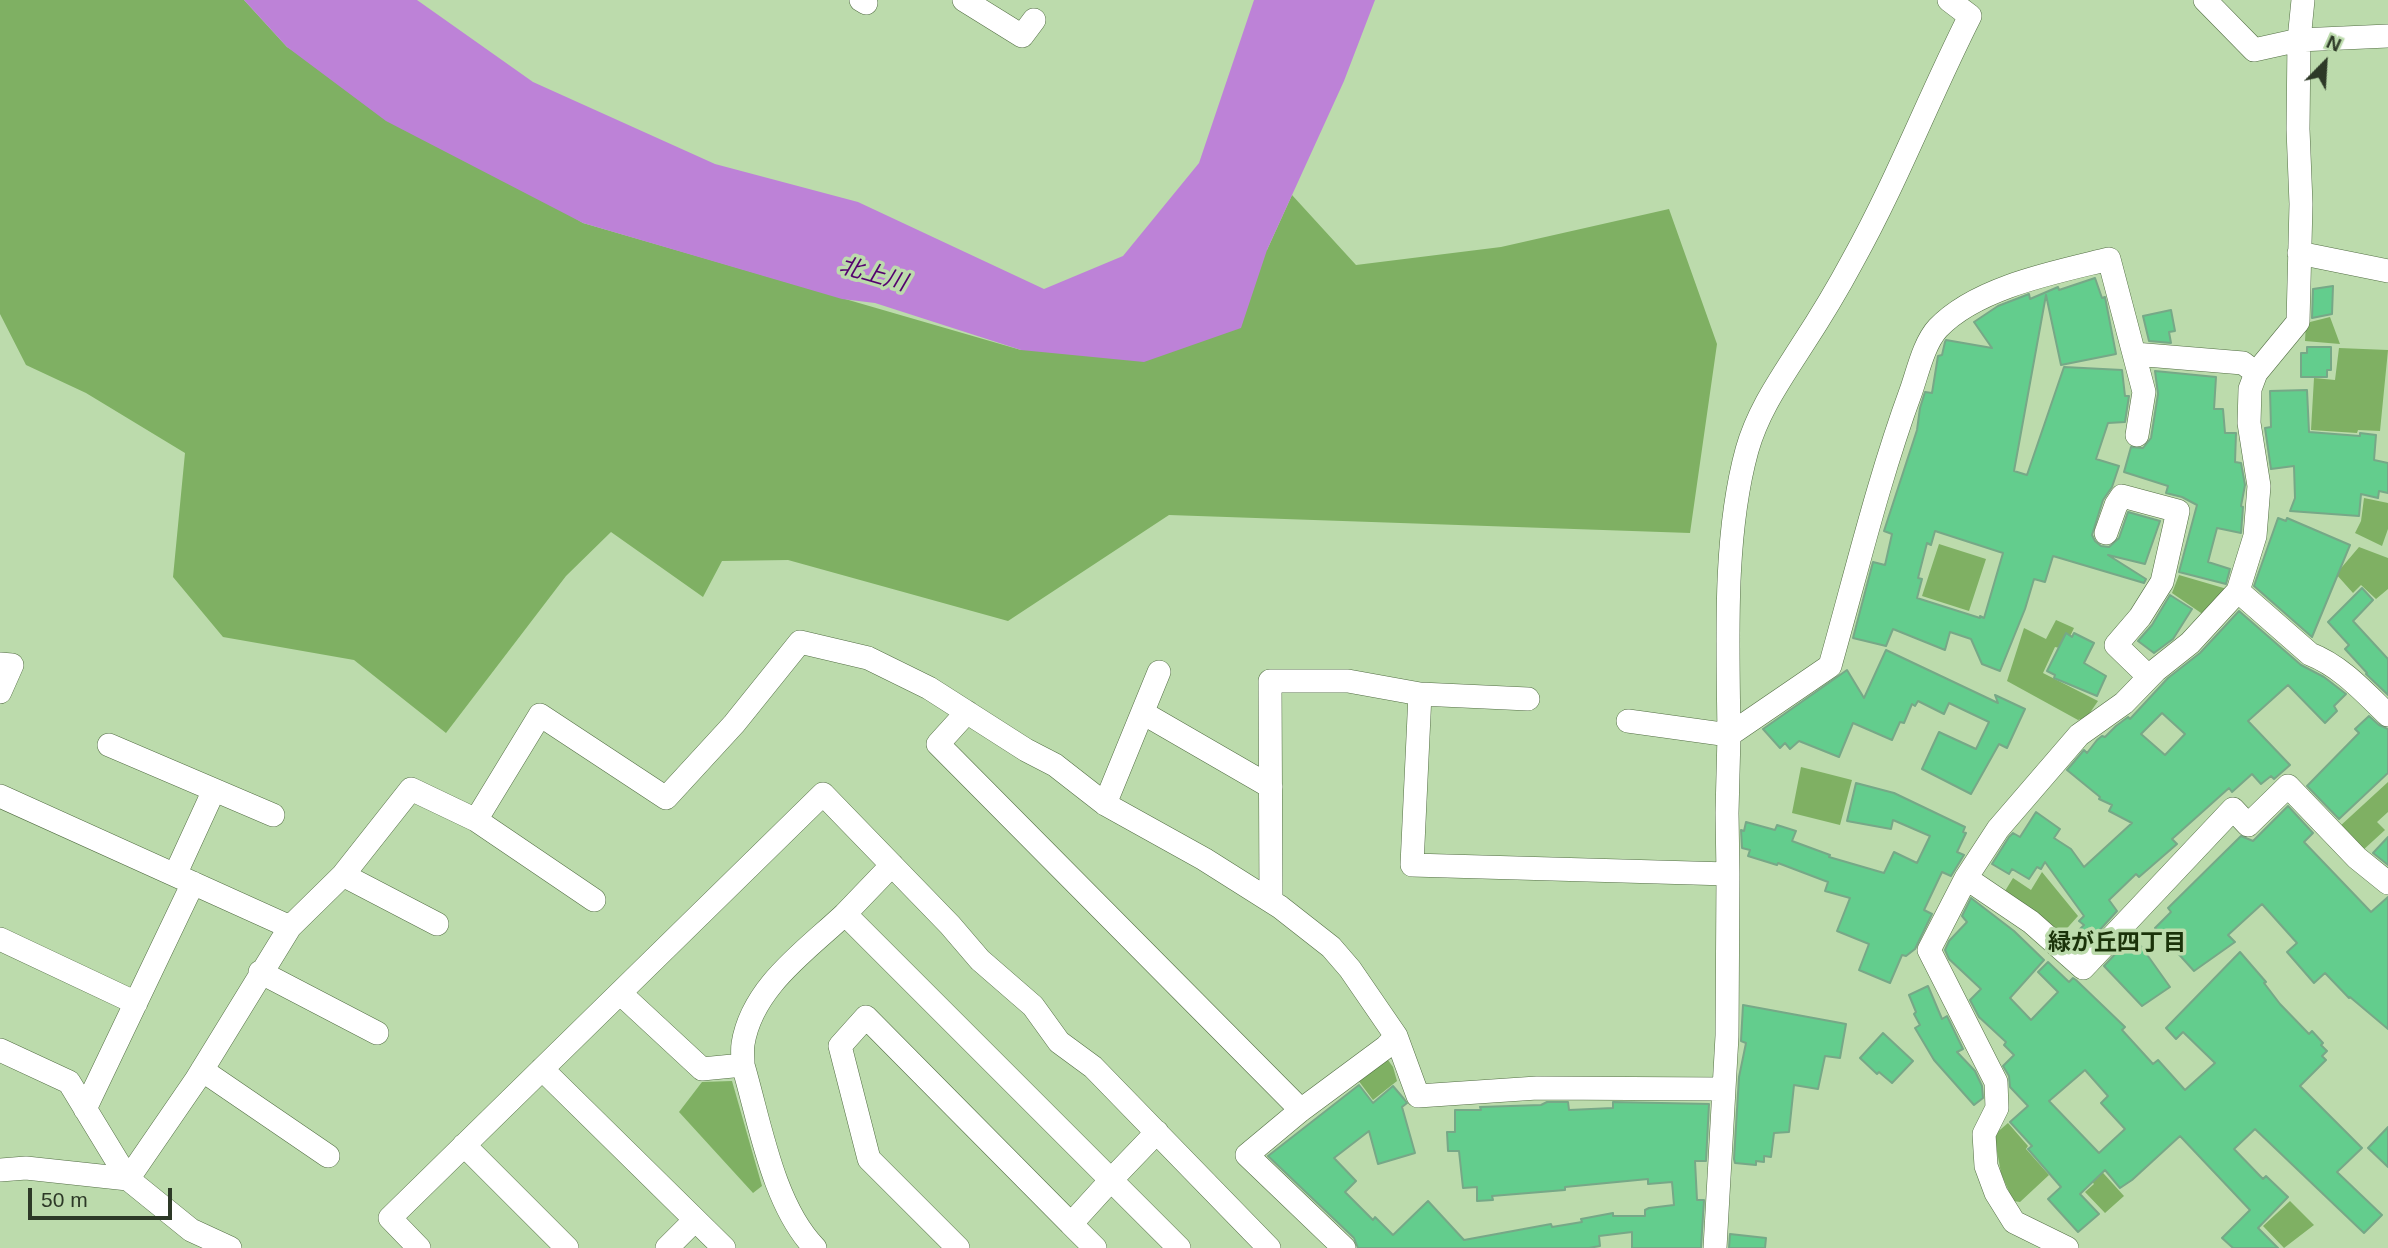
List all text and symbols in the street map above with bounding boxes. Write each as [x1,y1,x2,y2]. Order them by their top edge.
north arrow [2290,28,2360,98]
text: N [2323,31,2344,56]
water label: 北上川 [836,252,910,298]
district label: 緑が丘四丁目 [2048,930,2186,958]
scale bar [32,1174,175,1218]
text: 50 m [41,1188,88,1211]

